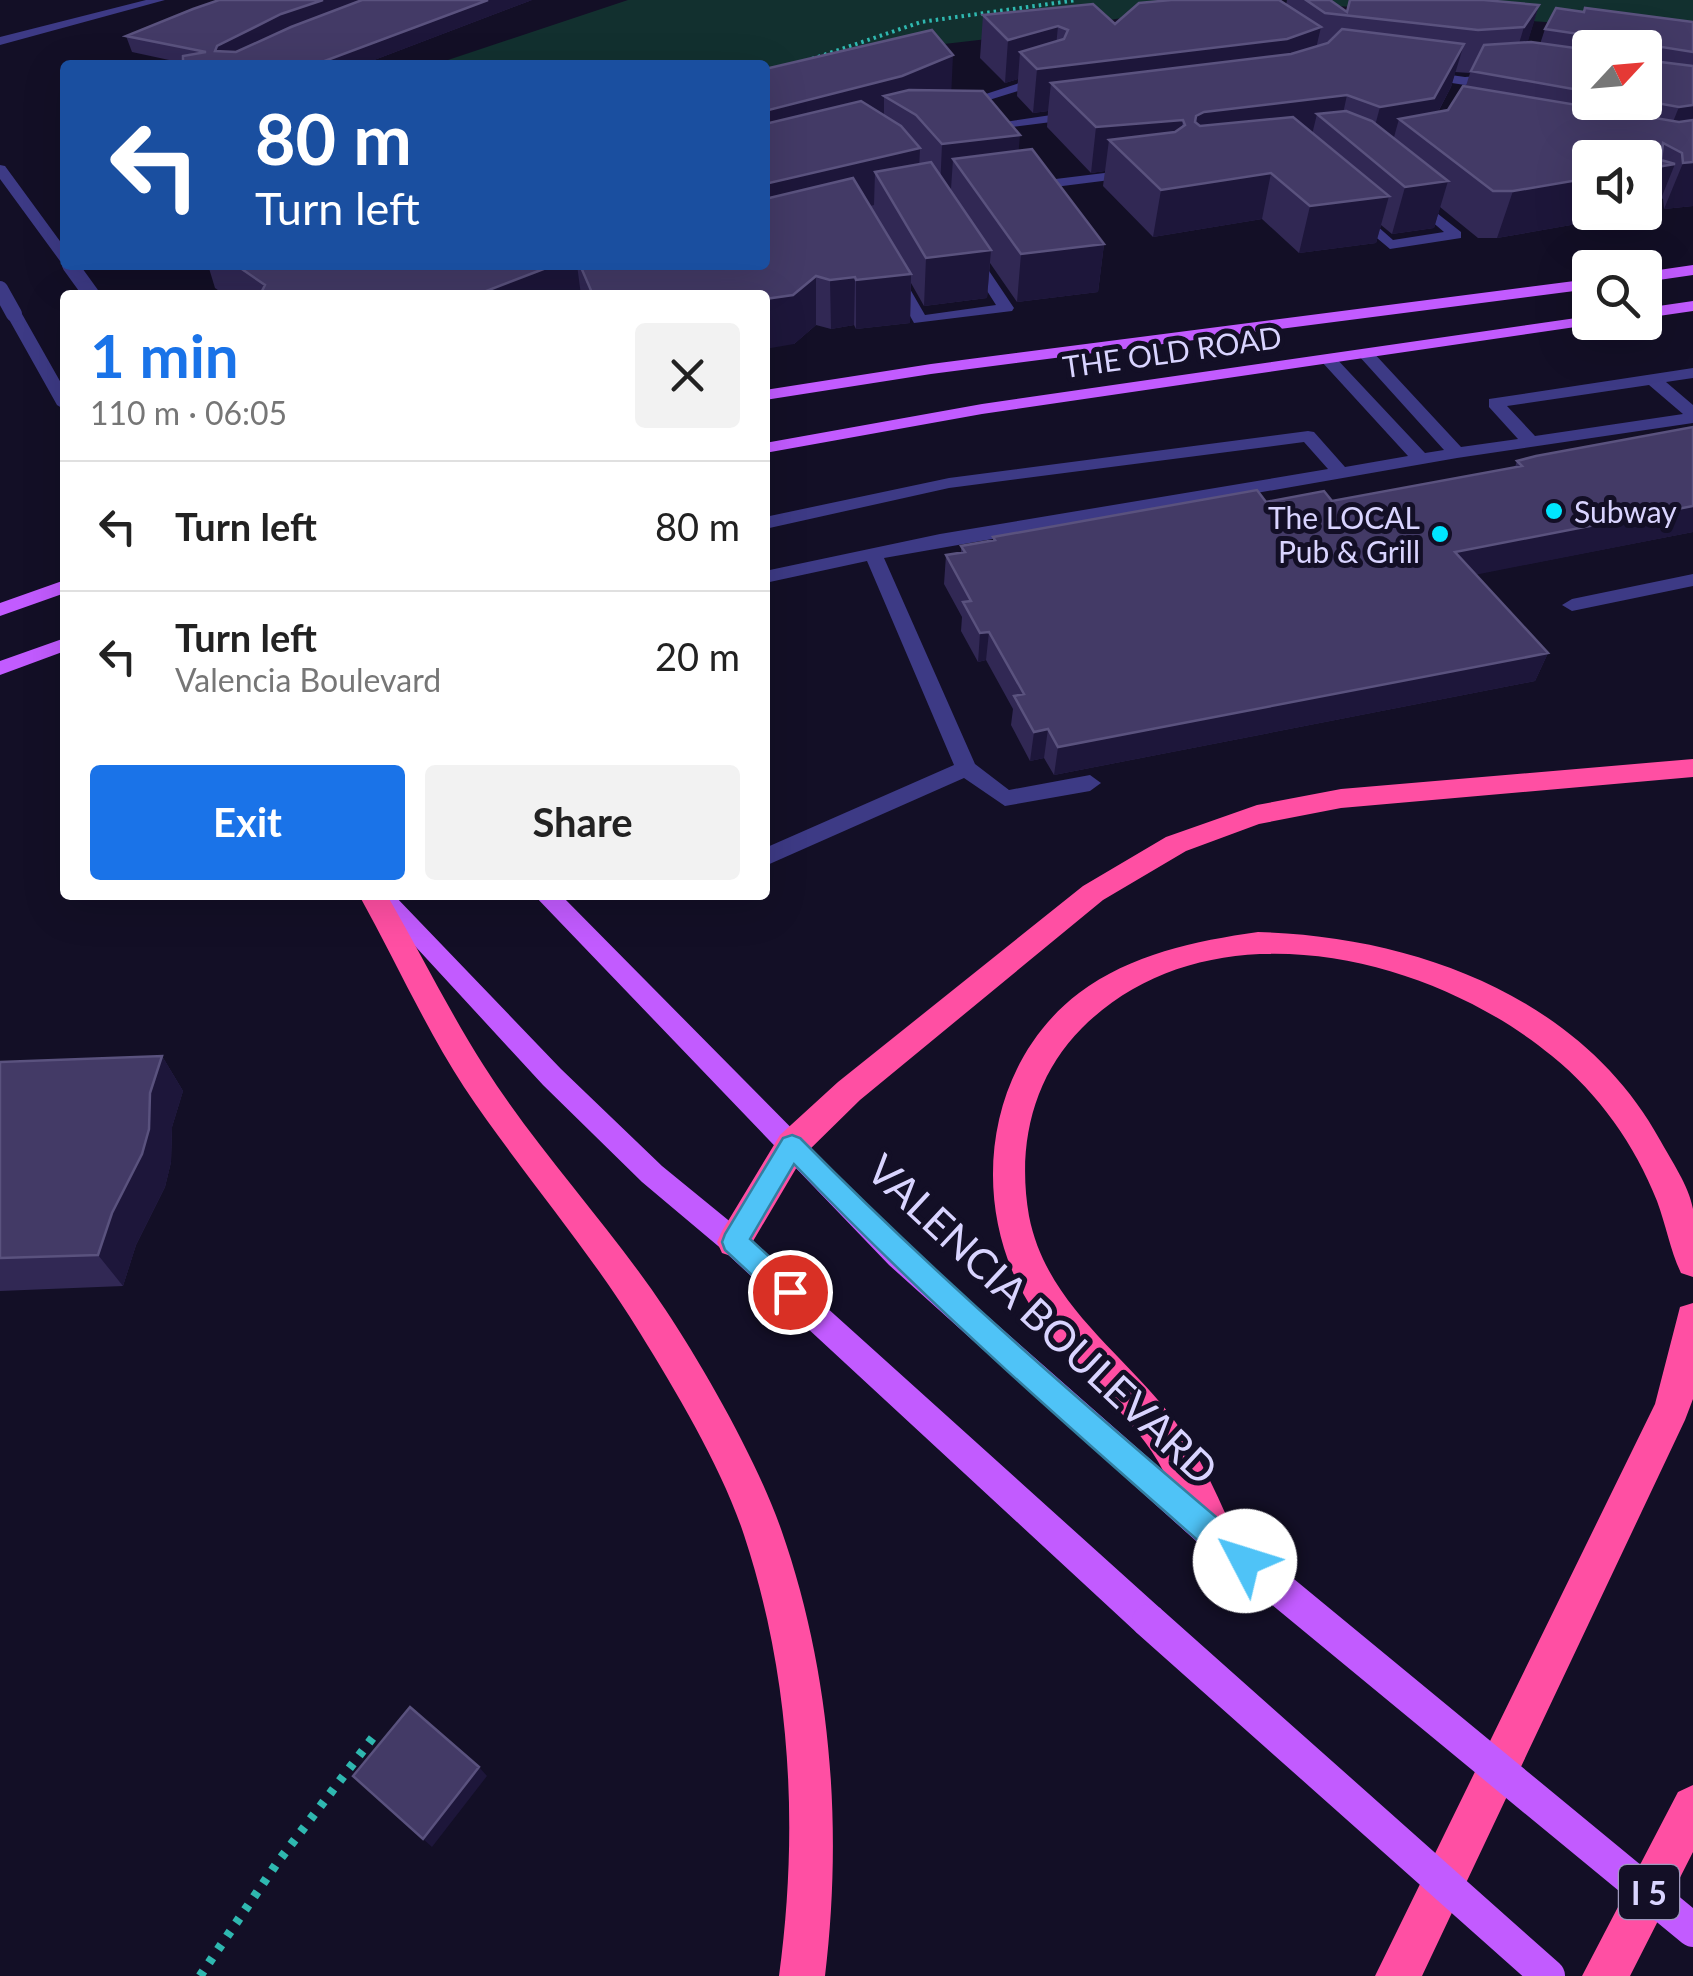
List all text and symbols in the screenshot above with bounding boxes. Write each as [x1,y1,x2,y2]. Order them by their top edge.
north arrow [1572,30,1662,120]
map controls [1572,30,1662,340]
text: 80 m [255,96,412,180]
icon: left [90,100,220,230]
button: sound [1572,140,1662,230]
text: Turn left [255,181,420,235]
button: search [1572,250,1662,340]
street label: THE OLD ROAD [1060,318,1284,384]
text: 1 min [90,319,239,391]
button: close [635,323,740,428]
text: 110 m · 06:05 [90,393,287,432]
place label: Subway [1574,493,1677,529]
icon: left [90,499,145,554]
place label: The LOCAL Pub & Grill [1268,499,1420,569]
marker: Subway [1543,500,1565,522]
text: Turn left [175,503,317,549]
text: 80 m [655,503,740,549]
marker: The LOCAL Pub & Grill [1429,523,1451,545]
text: Turn left [175,614,317,660]
icon: left [90,629,145,684]
text: 20 m [655,633,740,679]
text: Valencia Boulevard [175,660,441,699]
button: Exit [90,765,405,880]
button: Share [425,765,740,880]
street label: VALENCIA BOULEVARD [858,1144,1228,1494]
pin [748,1250,833,1335]
icon: arrive [763,1265,818,1320]
position arrow [1193,1509,1297,1613]
road number: I 5 [1619,1865,1679,1919]

